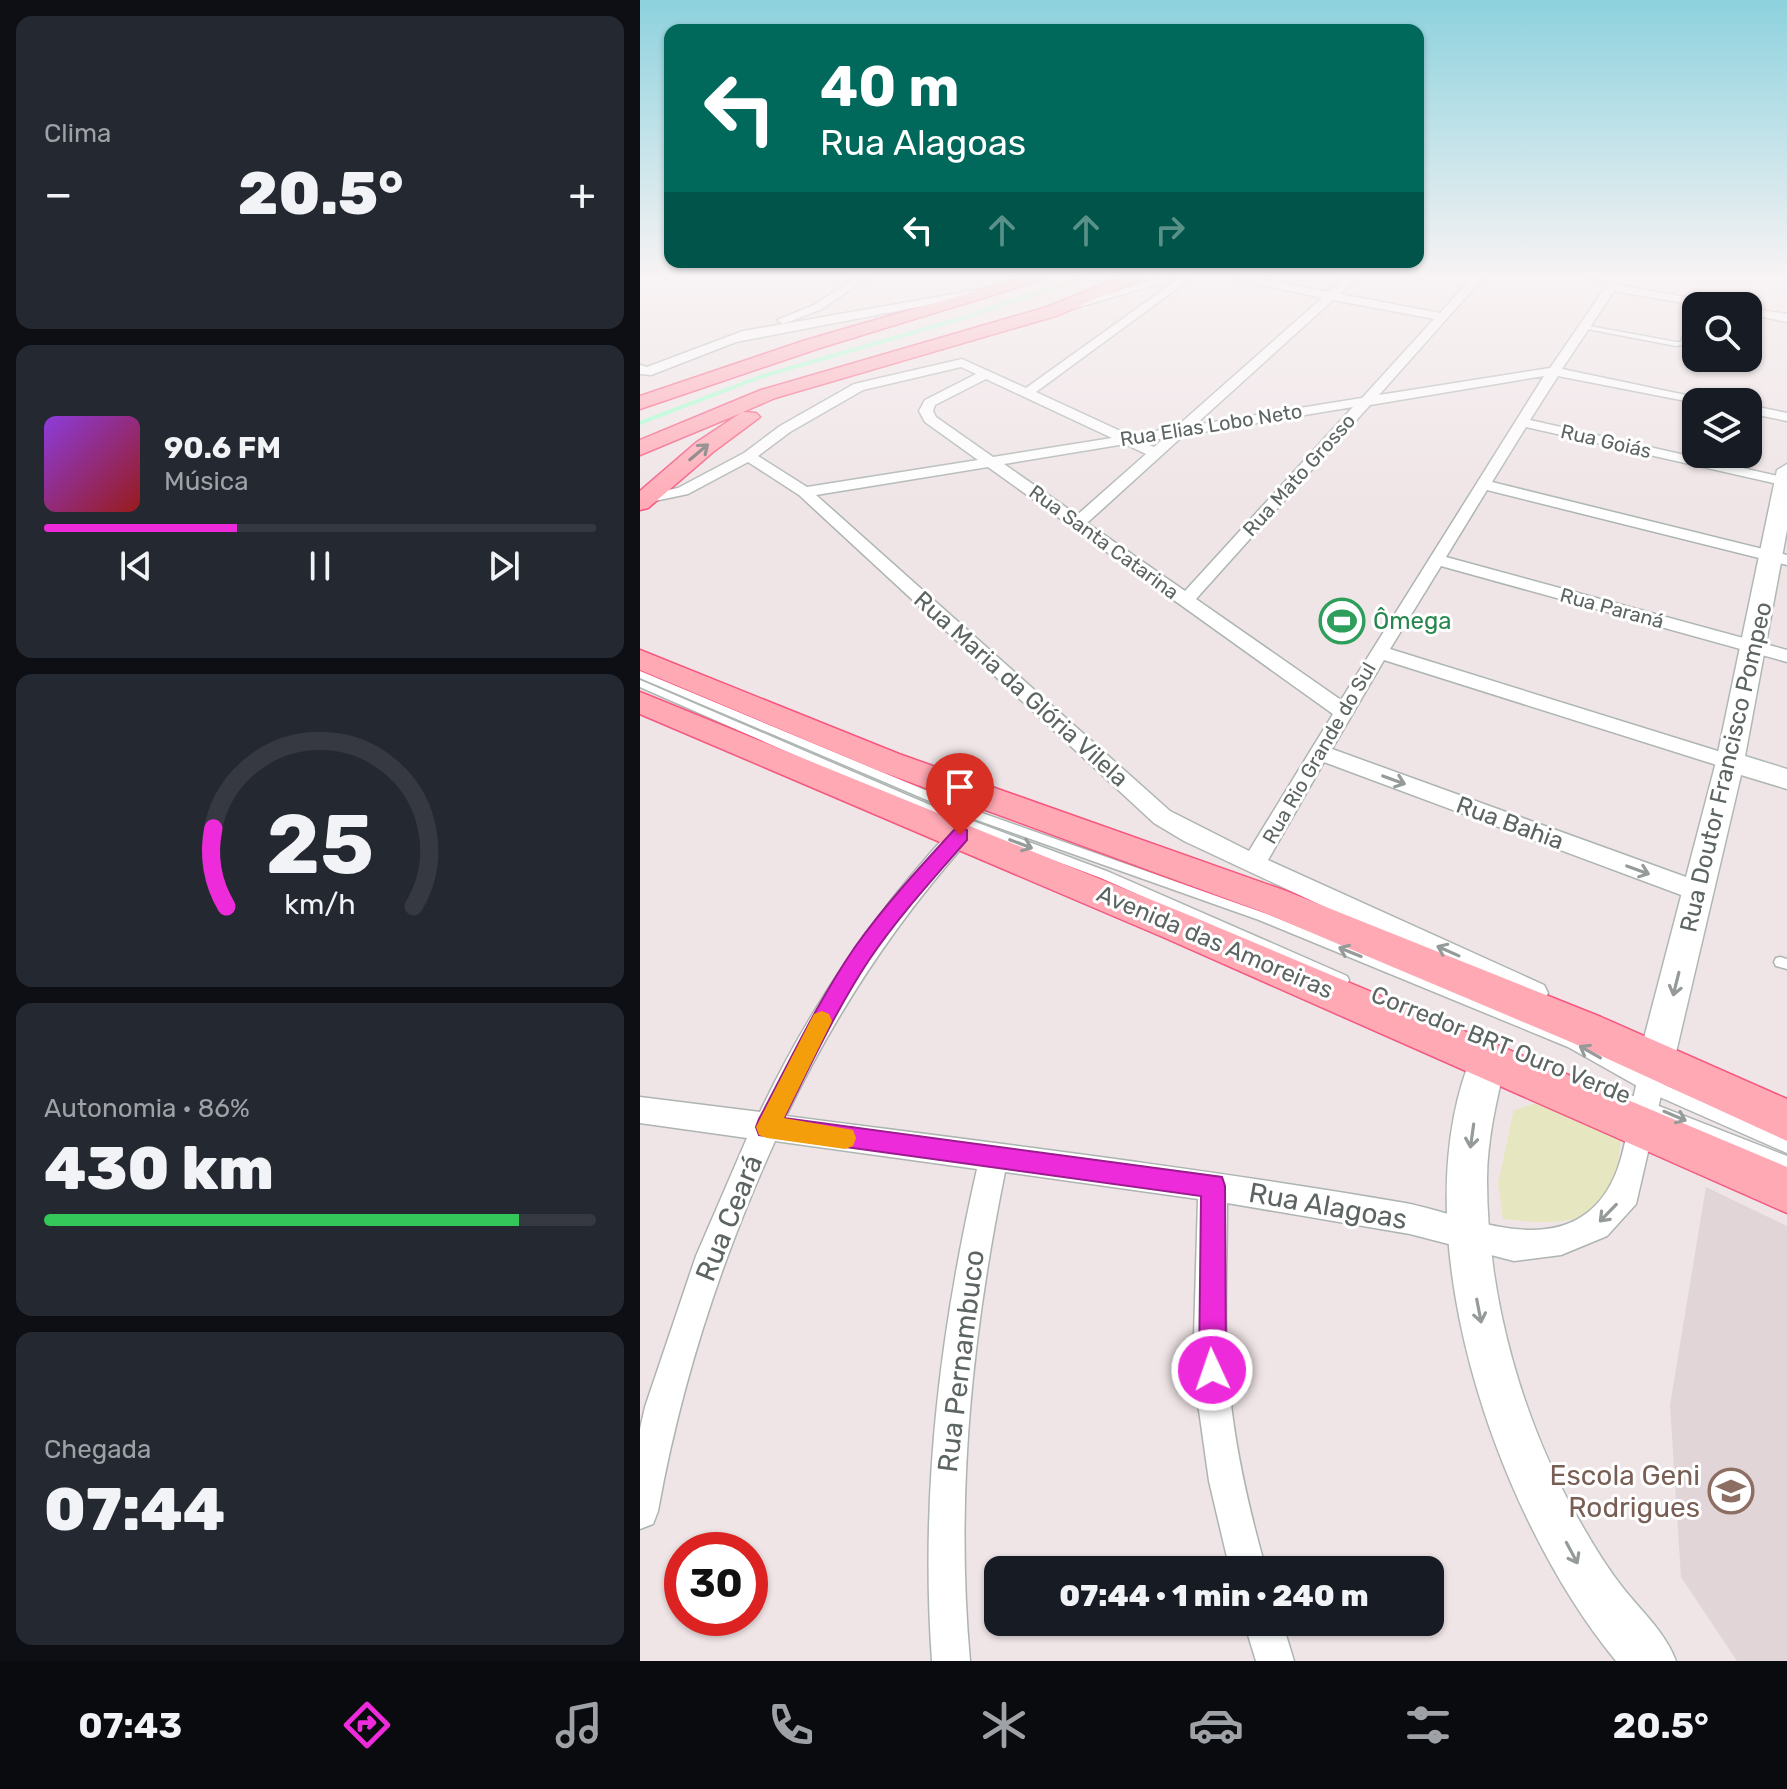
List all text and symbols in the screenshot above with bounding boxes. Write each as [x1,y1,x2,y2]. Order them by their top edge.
text: 40 m [820,54,960,120]
icon: left [688,56,792,160]
text: Clima [44,118,111,149]
text: Rua Alagoas [820,121,1026,164]
text: 20.5° [238,158,403,229]
text: − [44,168,73,220]
text: + [569,168,596,220]
icon: left [896,208,940,252]
icon: ahead [980,208,1024,252]
icon: ahead [1064,208,1108,252]
icon: right [1148,208,1192,252]
map controls [1682,292,1762,468]
button: search [1682,292,1762,372]
button: layers [1682,388,1762,468]
street label: Rua Elias Lobo Neto [1118,399,1304,451]
street label: Rua Mato Grosso [1238,409,1360,541]
street label: Rua Goiás [1558,419,1654,463]
text: 90.6 FM [164,430,281,466]
one-way arrow [688,444,709,461]
text: Música [164,466,249,497]
street label: Rua Santa Catarina [1025,480,1183,604]
icon: previous [114,544,158,588]
icon: pause [298,544,342,588]
icon: next [482,544,526,588]
street label: Rua Paraná [1558,583,1666,633]
street label: Rua Maria da Glória Vilela [908,586,1134,792]
sports icon: Ômega [1318,597,1366,645]
street label: Rua Doutor Francisco Pompeo [1674,599,1778,935]
place label: Ômega [1373,607,1452,635]
street label: Rua Rio Grande do Sul [1257,658,1381,848]
pin [926,753,994,835]
icon: arrive [938,765,982,809]
one-way arrow [1381,774,1406,788]
street label: Rua Bahia [1452,791,1568,855]
text: 25 [266,794,374,893]
one-way arrow [1008,838,1033,852]
one-way arrow [1625,863,1650,878]
street label: Avenida das Amoreiras [1093,879,1337,1005]
text: km/h [284,887,356,921]
one-way arrow [1436,943,1460,958]
one-way arrow [1338,944,1363,958]
one-way arrow [1668,971,1683,997]
street label: Corredor BRT Ouro Verde [1367,980,1635,1110]
one-way arrow [1579,1044,1602,1060]
text: Autonomia · 86% [44,1093,250,1124]
one-way arrow [1662,1110,1687,1124]
one-way arrow [1464,1123,1479,1148]
text: 430 km [44,1133,274,1204]
street label: Rua Ceará [689,1150,769,1286]
street label: Rua Alagoas [1246,1176,1410,1236]
one-way arrow [1599,1203,1618,1222]
street label: Rua Pernambuco [931,1248,991,1474]
one-way arrow [1472,1298,1487,1324]
position arrow [1170,1328,1254,1412]
text: Chegada [44,1434,151,1465]
place label: Escola Geni Rodrigues [1550,1459,1700,1524]
school or university icon: Escola Geni Rodrigues [1707,1467,1755,1515]
text: 07:44 [44,1474,225,1545]
speed limit sign: 30 [664,1532,768,1636]
one-way arrow [1565,1541,1581,1564]
text: 07:44 · 1 min · 240 m [1059,1578,1369,1614]
icon: directions [339,1697,395,1753]
icon: music [551,1697,607,1753]
icon: phone [763,1697,819,1753]
icon: climate [976,1697,1032,1753]
icon: car [1188,1697,1244,1753]
icon: filters [1400,1697,1456,1753]
text: 07:43 [78,1704,182,1747]
text: 20.5° [1613,1704,1709,1747]

